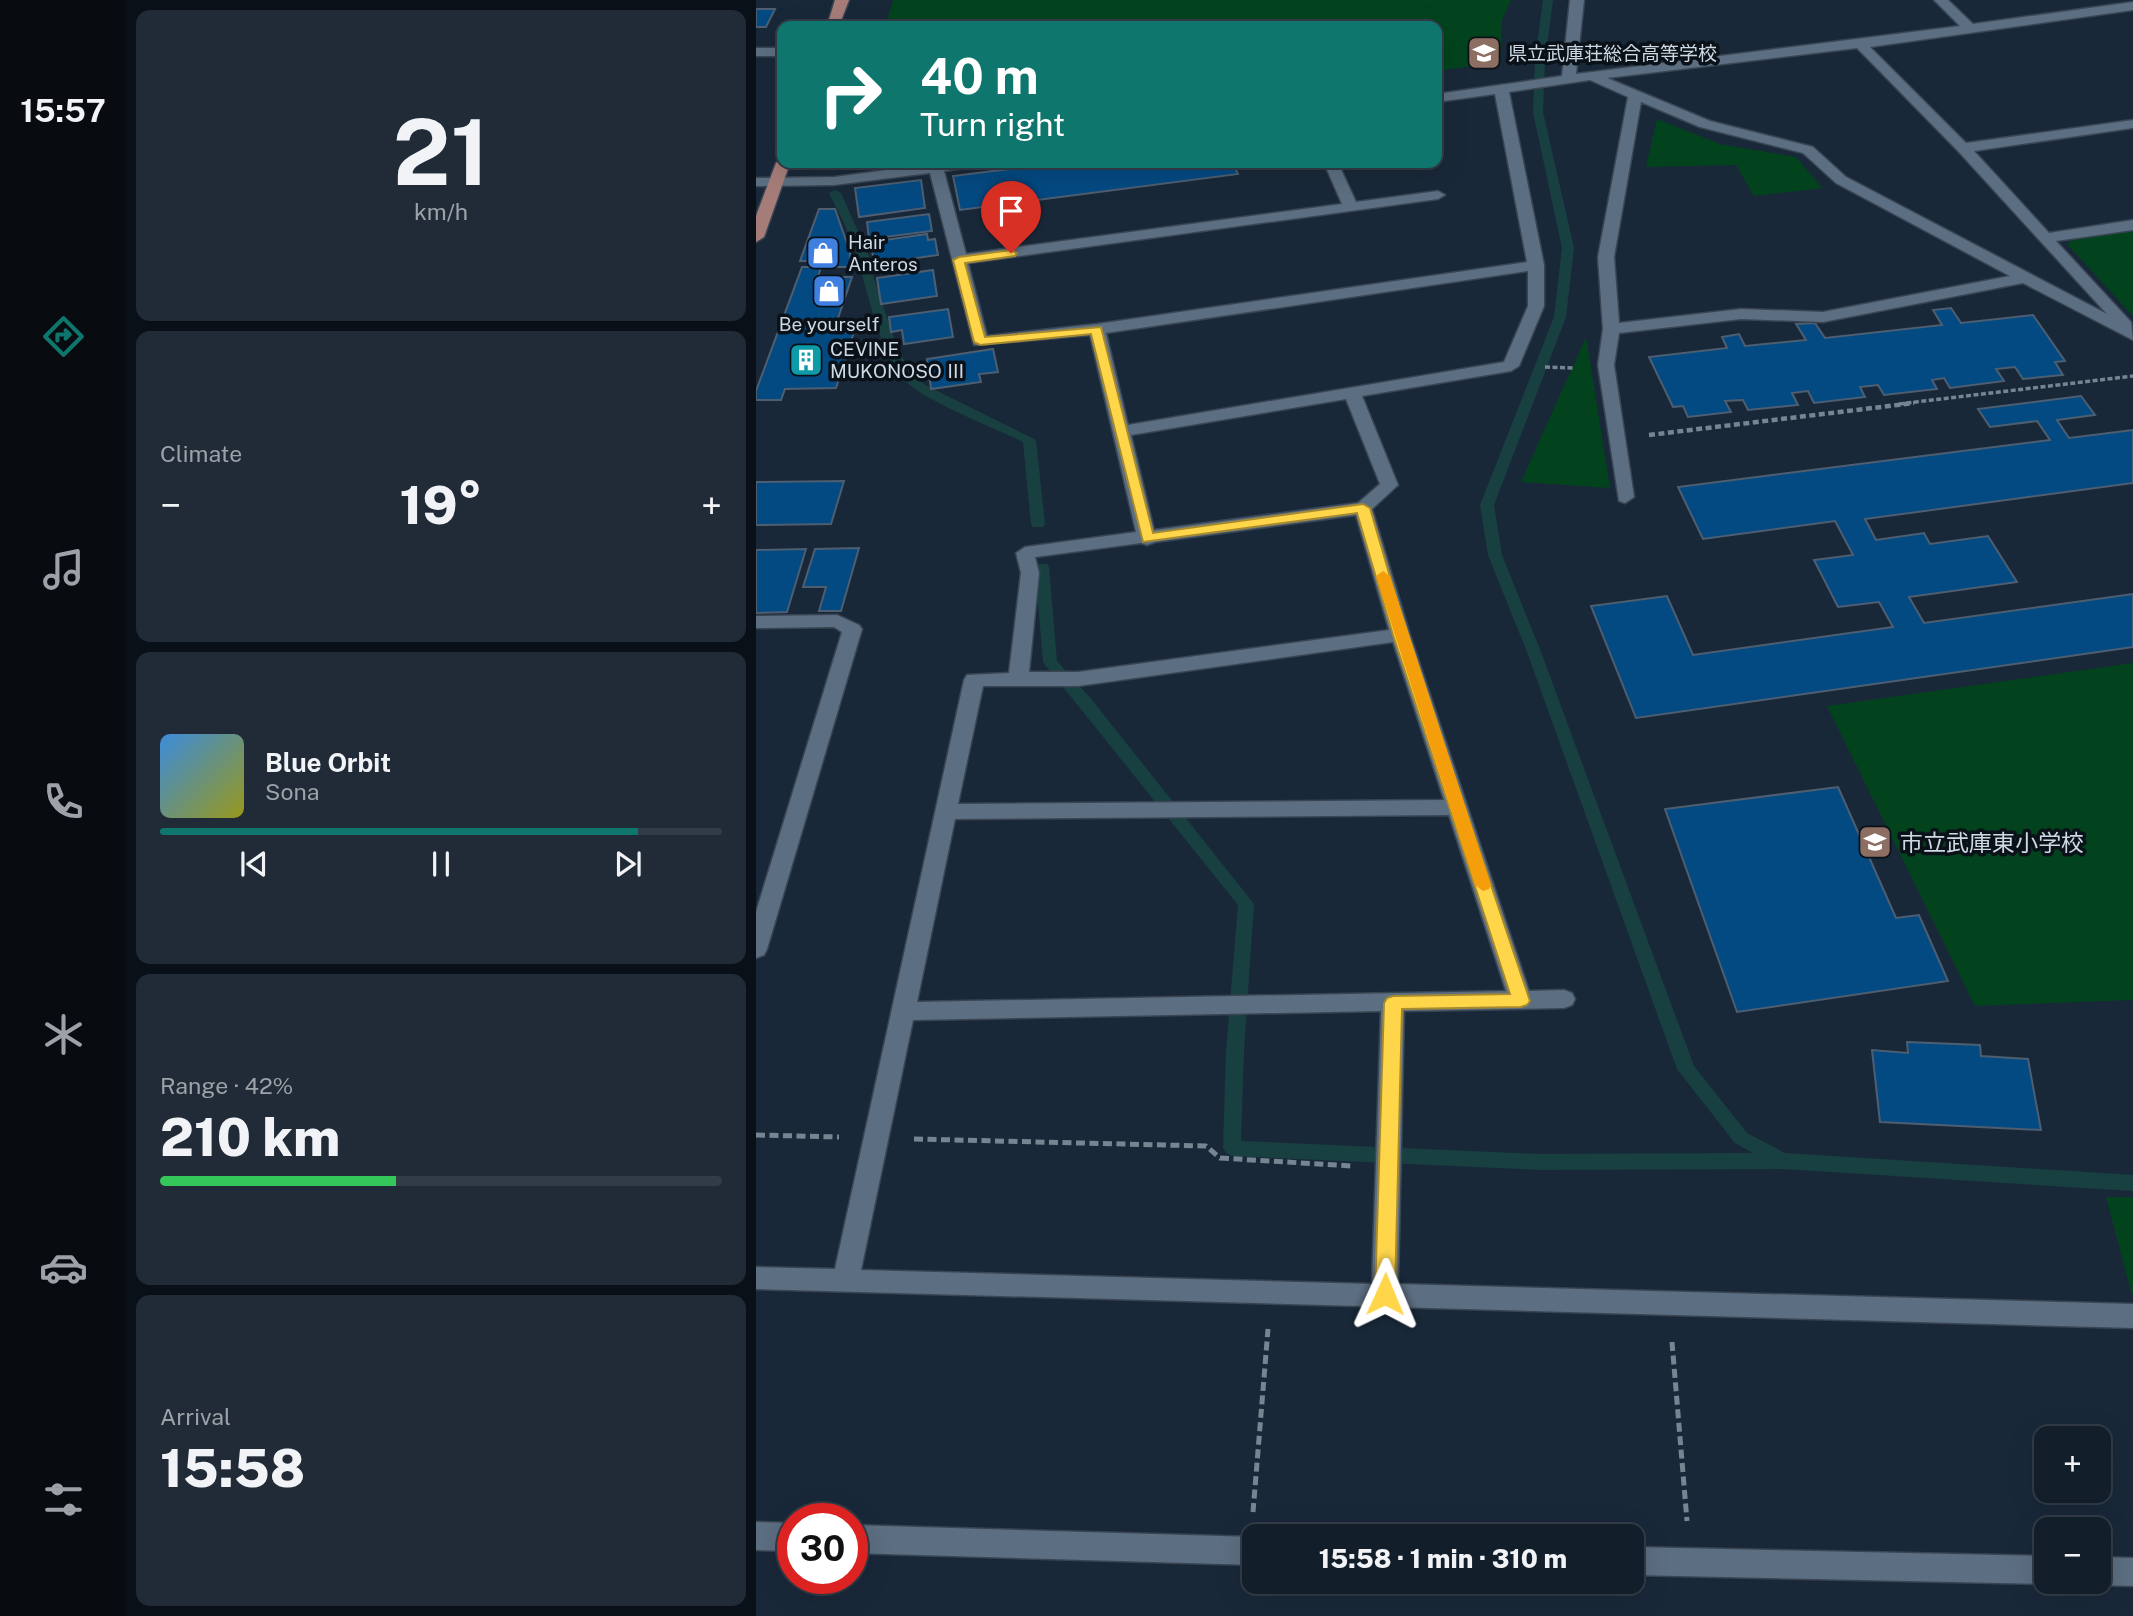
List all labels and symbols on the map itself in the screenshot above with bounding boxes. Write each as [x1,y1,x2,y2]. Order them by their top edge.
school or university icon: 県立武庫荘総合高等学校 [1465,34,1503,72]
place label: 県立武庫荘総合高等学校 [1508,42,1717,64]
pin [981,181,1041,253]
place label: Hair Anteros [848,231,918,275]
shop icon: Hair Anteros [804,234,842,272]
shop icon: Be yourself [810,272,848,310]
place label: Be yourself [779,313,879,335]
place label: CEVINE MUKONOSO Ⅲ [830,338,965,382]
building icon: CEVINE MUKONOSO Ⅲ [787,341,825,379]
school or university icon: 市立武庫東小学校 [1856,823,1894,861]
place label: 市立武庫東小学校 [1900,829,2084,856]
position arrow [1348,1257,1422,1331]
speed limit sign: 30 [777,1503,868,1594]

